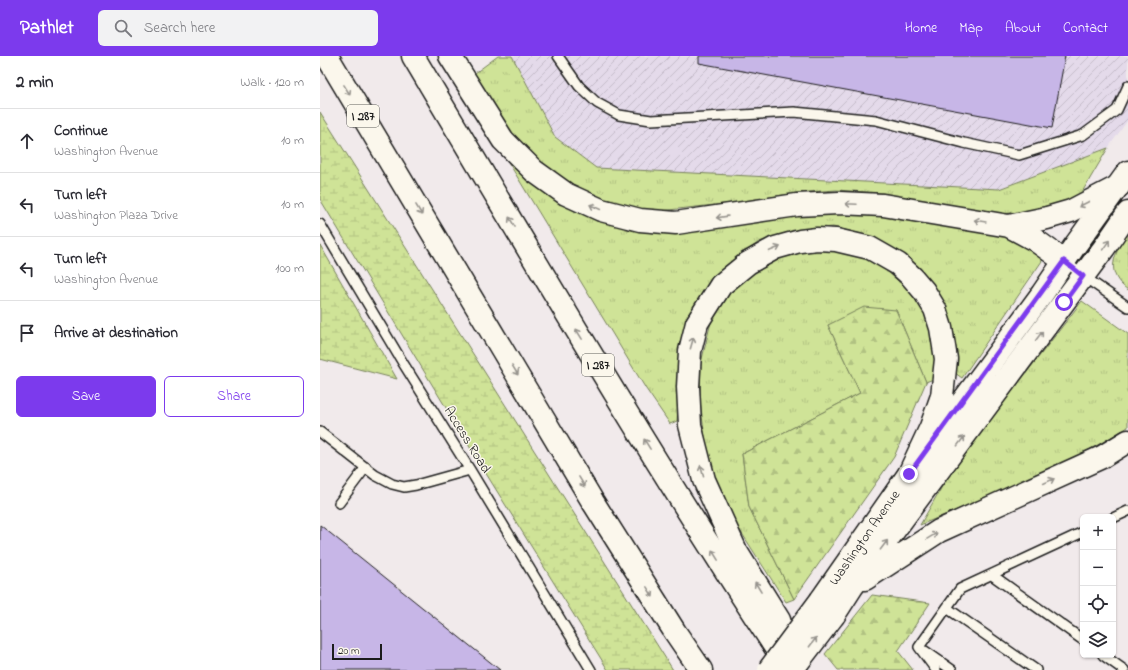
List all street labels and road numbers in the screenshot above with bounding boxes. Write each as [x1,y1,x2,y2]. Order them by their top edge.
road number: I 287 [347,105,379,127]
road number: I 287 [582,354,614,376]
street label: Access Road [438,402,496,478]
street label: Washington Avenue [824,485,907,591]

